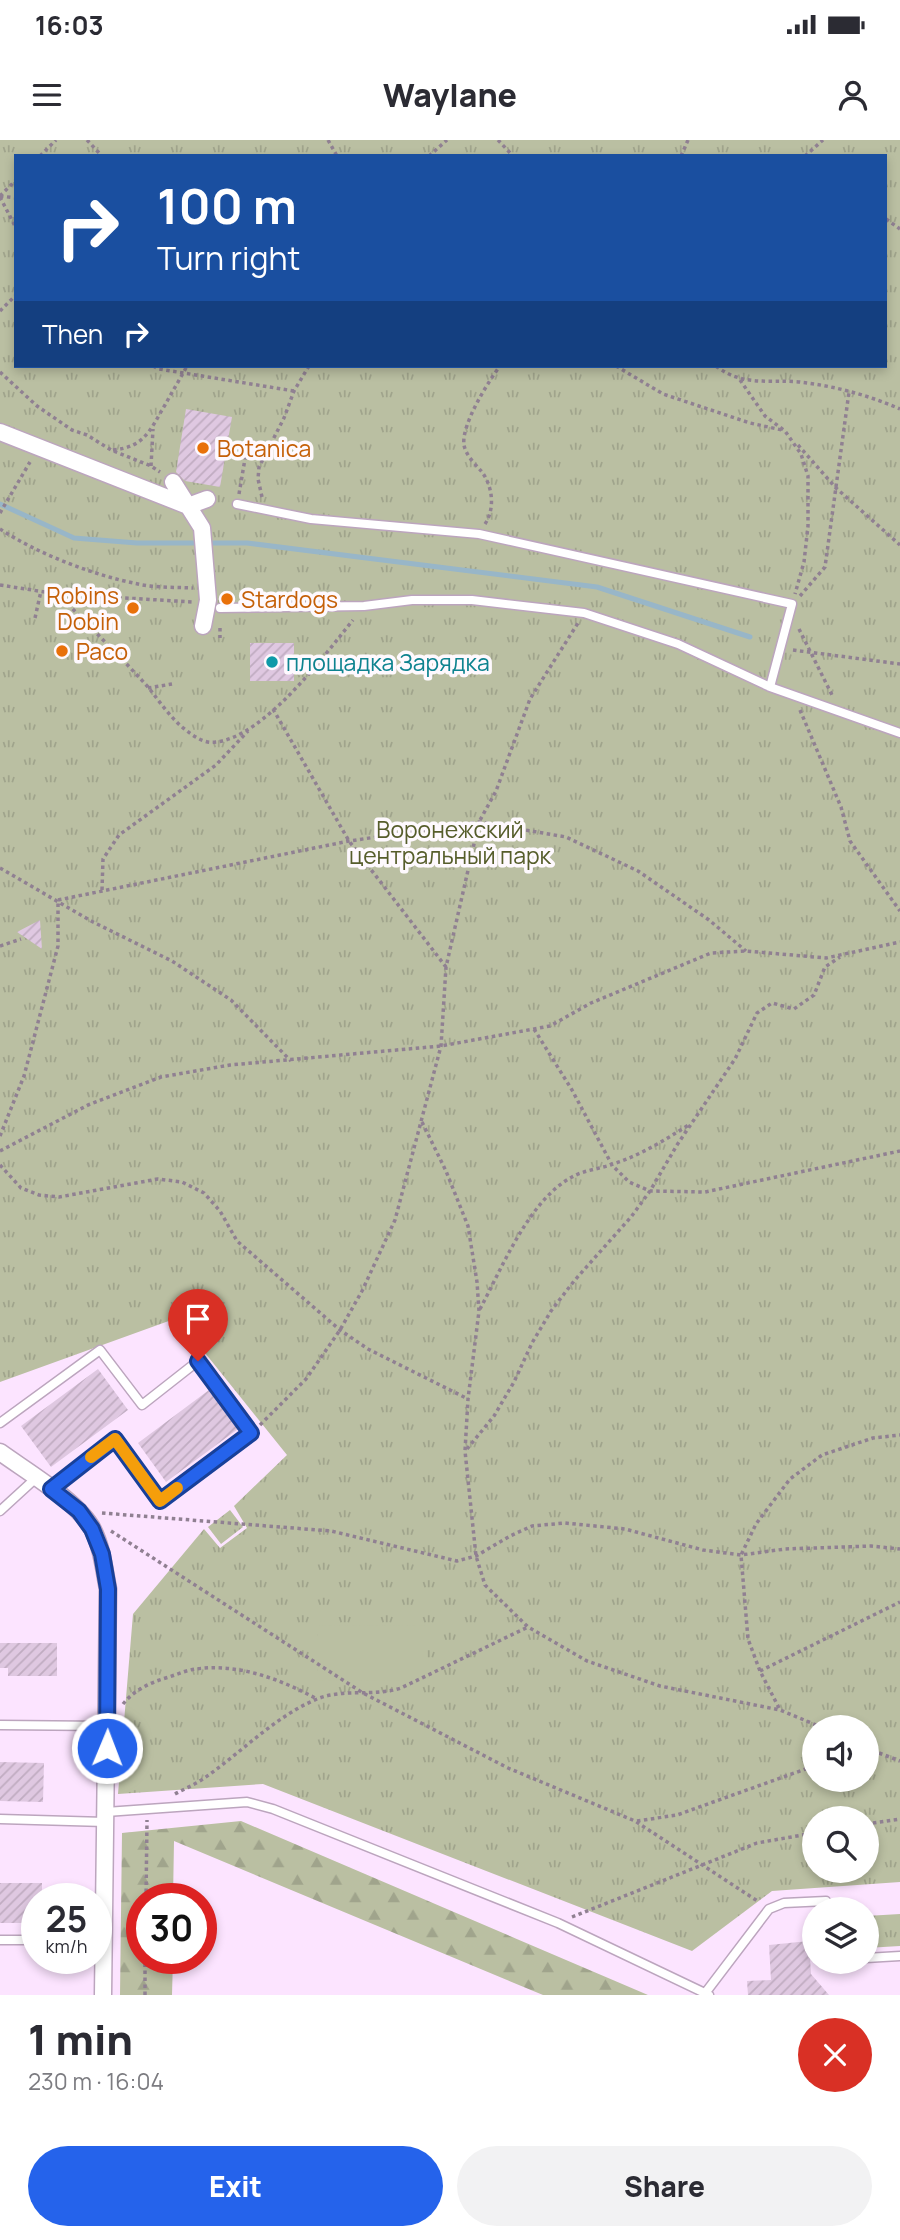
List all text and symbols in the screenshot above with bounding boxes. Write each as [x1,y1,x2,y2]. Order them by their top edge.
text: 16:03 [35,7,104,43]
text: Waylane [383,73,517,117]
icon: menu [28,76,66,114]
icon: person [834,76,872,114]
text: 100 m [157,172,297,239]
icon: right [42,182,133,273]
text: Turn right [157,236,300,280]
icon: right [117,315,155,353]
text: Then [42,316,103,352]
place label: Botanica [217,432,311,464]
marker: Botanica [195,440,211,456]
place label: Robins Dobin [46,579,119,637]
place label: Stardogs [241,583,338,615]
marker: Stardogs [219,591,235,607]
marker: Robins Dobin [125,600,141,616]
place label: Paco [76,635,128,667]
marker: Paco [54,643,70,659]
place label: площадка Зарядка [286,646,490,678]
marker: площадка Зарядка [264,654,280,670]
park label: Воронежский центральный парк [349,813,552,871]
pin [168,1289,228,1361]
icon: arrive [179,1300,217,1338]
position arrow [70,1711,144,1785]
map controls [802,1715,879,1974]
button: sound [802,1715,879,1792]
button: search [802,1806,879,1883]
speed limit sign: 30 [126,1883,217,1974]
text: 25 [46,1895,87,1943]
button: layers [802,1897,879,1974]
text: km/h [46,1934,87,1958]
text: 1 min [28,2010,133,2068]
button: close [798,2018,872,2092]
text: 230 m · 16:04 [28,2065,164,2097]
button: Exit [28,2146,443,2226]
button: Share [457,2146,872,2226]

